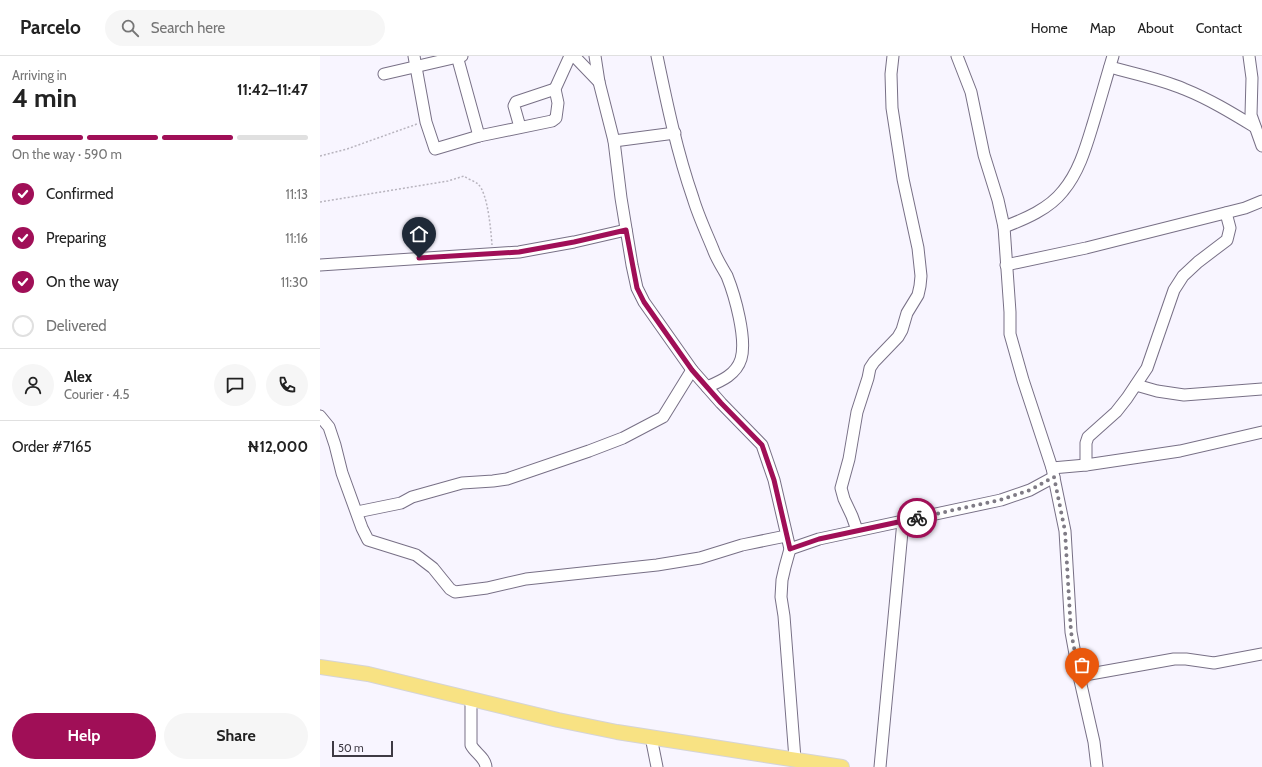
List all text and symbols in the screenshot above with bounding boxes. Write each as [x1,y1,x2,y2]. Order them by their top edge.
search box [105,10,385,46]
text: Parcelo [20,16,81,39]
icon: search [119,17,141,39]
text: Search here [151,19,225,37]
text: Home [1031,19,1068,37]
text: Map [1090,19,1115,37]
text: About [1137,19,1174,37]
text: Contact [1196,19,1242,37]
text: Arriving in [12,67,67,83]
text: 11:42–11:47 [237,81,308,99]
text: 4 min [12,82,77,114]
text: On the way · 590 m [12,146,122,162]
icon: check [12,183,34,205]
text: Confirmed [46,185,114,203]
text: 11:13 [286,186,308,202]
pin [402,217,436,258]
icon: home [408,223,430,245]
icon: check [12,227,34,249]
text: Preparing [46,229,106,247]
text: 11:16 [285,230,308,246]
icon: check [12,271,34,293]
text: On the way [46,273,119,291]
text: 11:30 [281,274,308,290]
text: Delivered [46,317,107,335]
button: person [12,364,54,406]
button: chat [214,364,256,406]
button: phone [266,364,308,406]
text: Alex [64,368,92,386]
text: Courier · 4.5 [64,386,129,402]
text: Order #7165 [12,438,92,456]
text: ₦12,000 [247,438,308,456]
courier [897,498,937,538]
icon: bike [906,507,928,529]
pin [1065,648,1099,689]
icon: bag [1071,654,1093,676]
button: Help [12,713,156,759]
button: Share [164,713,308,759]
scale bar [332,739,393,758]
text: 50 m [338,741,364,755]

